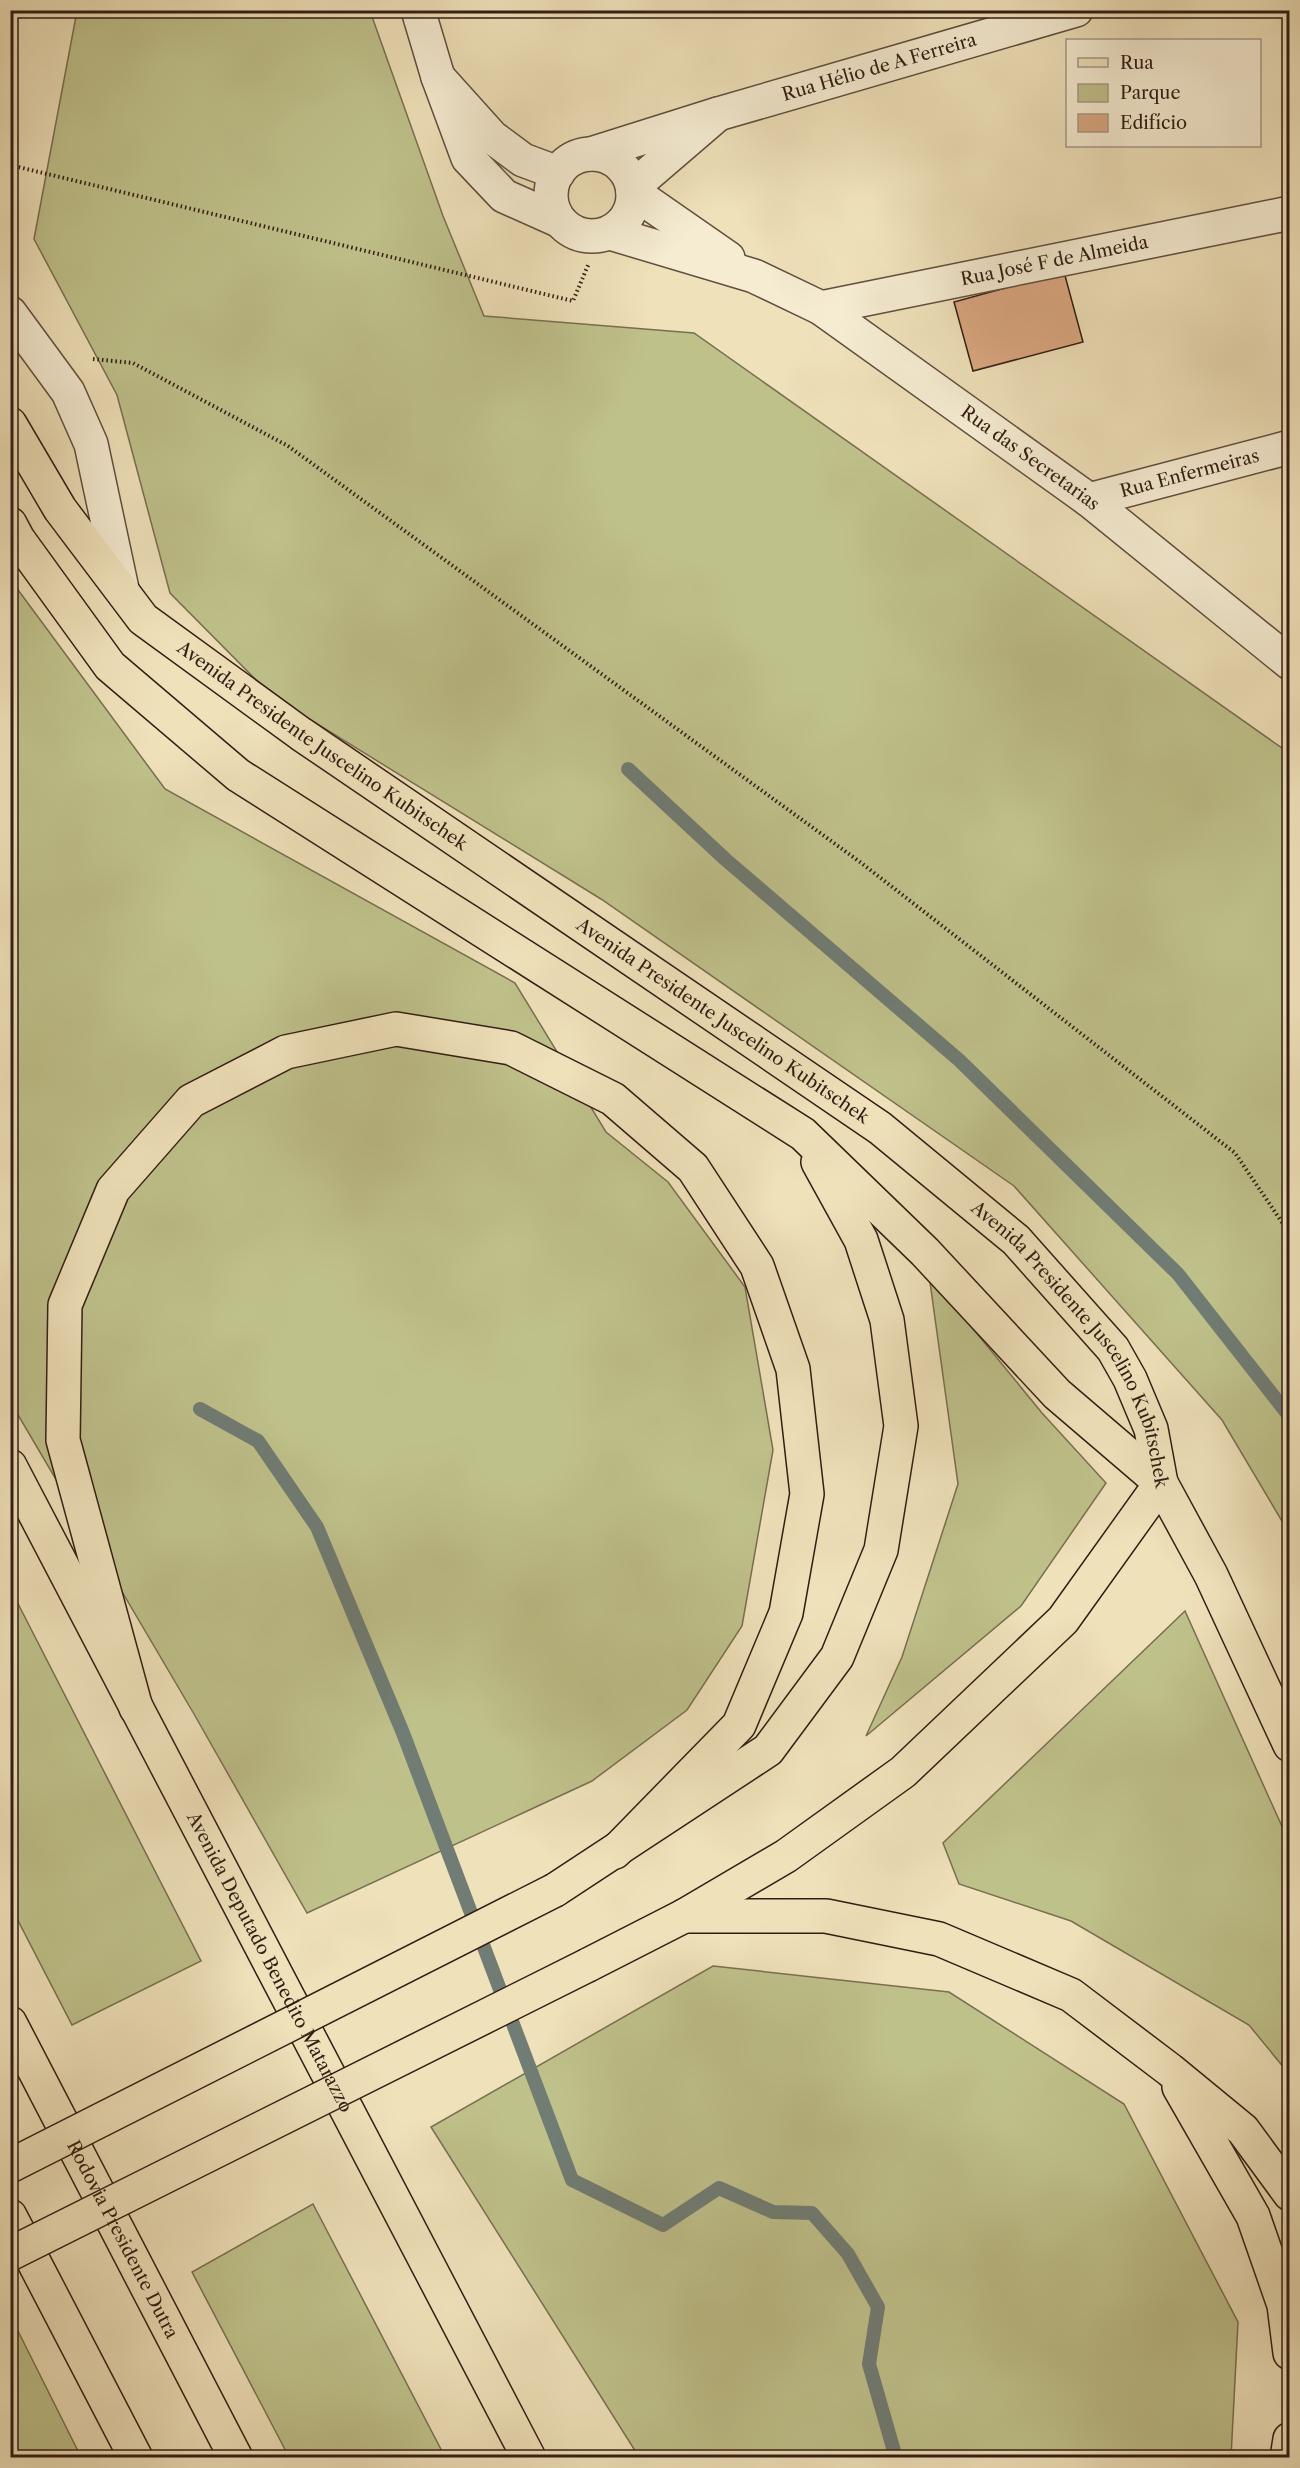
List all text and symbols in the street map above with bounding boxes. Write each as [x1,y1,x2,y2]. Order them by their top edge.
street label: Rua Hélio de A Ferreira [780,28,980,106]
legend [1066,39,1261,147]
text: Rua [1120,52,1154,74]
text: Parque [1120,82,1181,104]
text: Edifício [1120,112,1187,134]
street label: Rua José F de Almeida [959,231,1150,290]
street label: Rua das Secretarias [957,401,1104,515]
street label: Rua Enfermeiras [1118,445,1262,502]
street label: Avenida Presidente Juscelino Kubitschek [172,636,473,856]
street label: Avenida Presidente Juscelino Kubitschek [571,913,875,1129]
street label: Avenida Presidente Juscelino Kubitschek [966,1196,1173,1491]
street label: Avenida Deputado Benedito Matarazzo [182,1807,357,2116]
street label: Rodovia Presidente Dutra [62,2137,183,2343]

